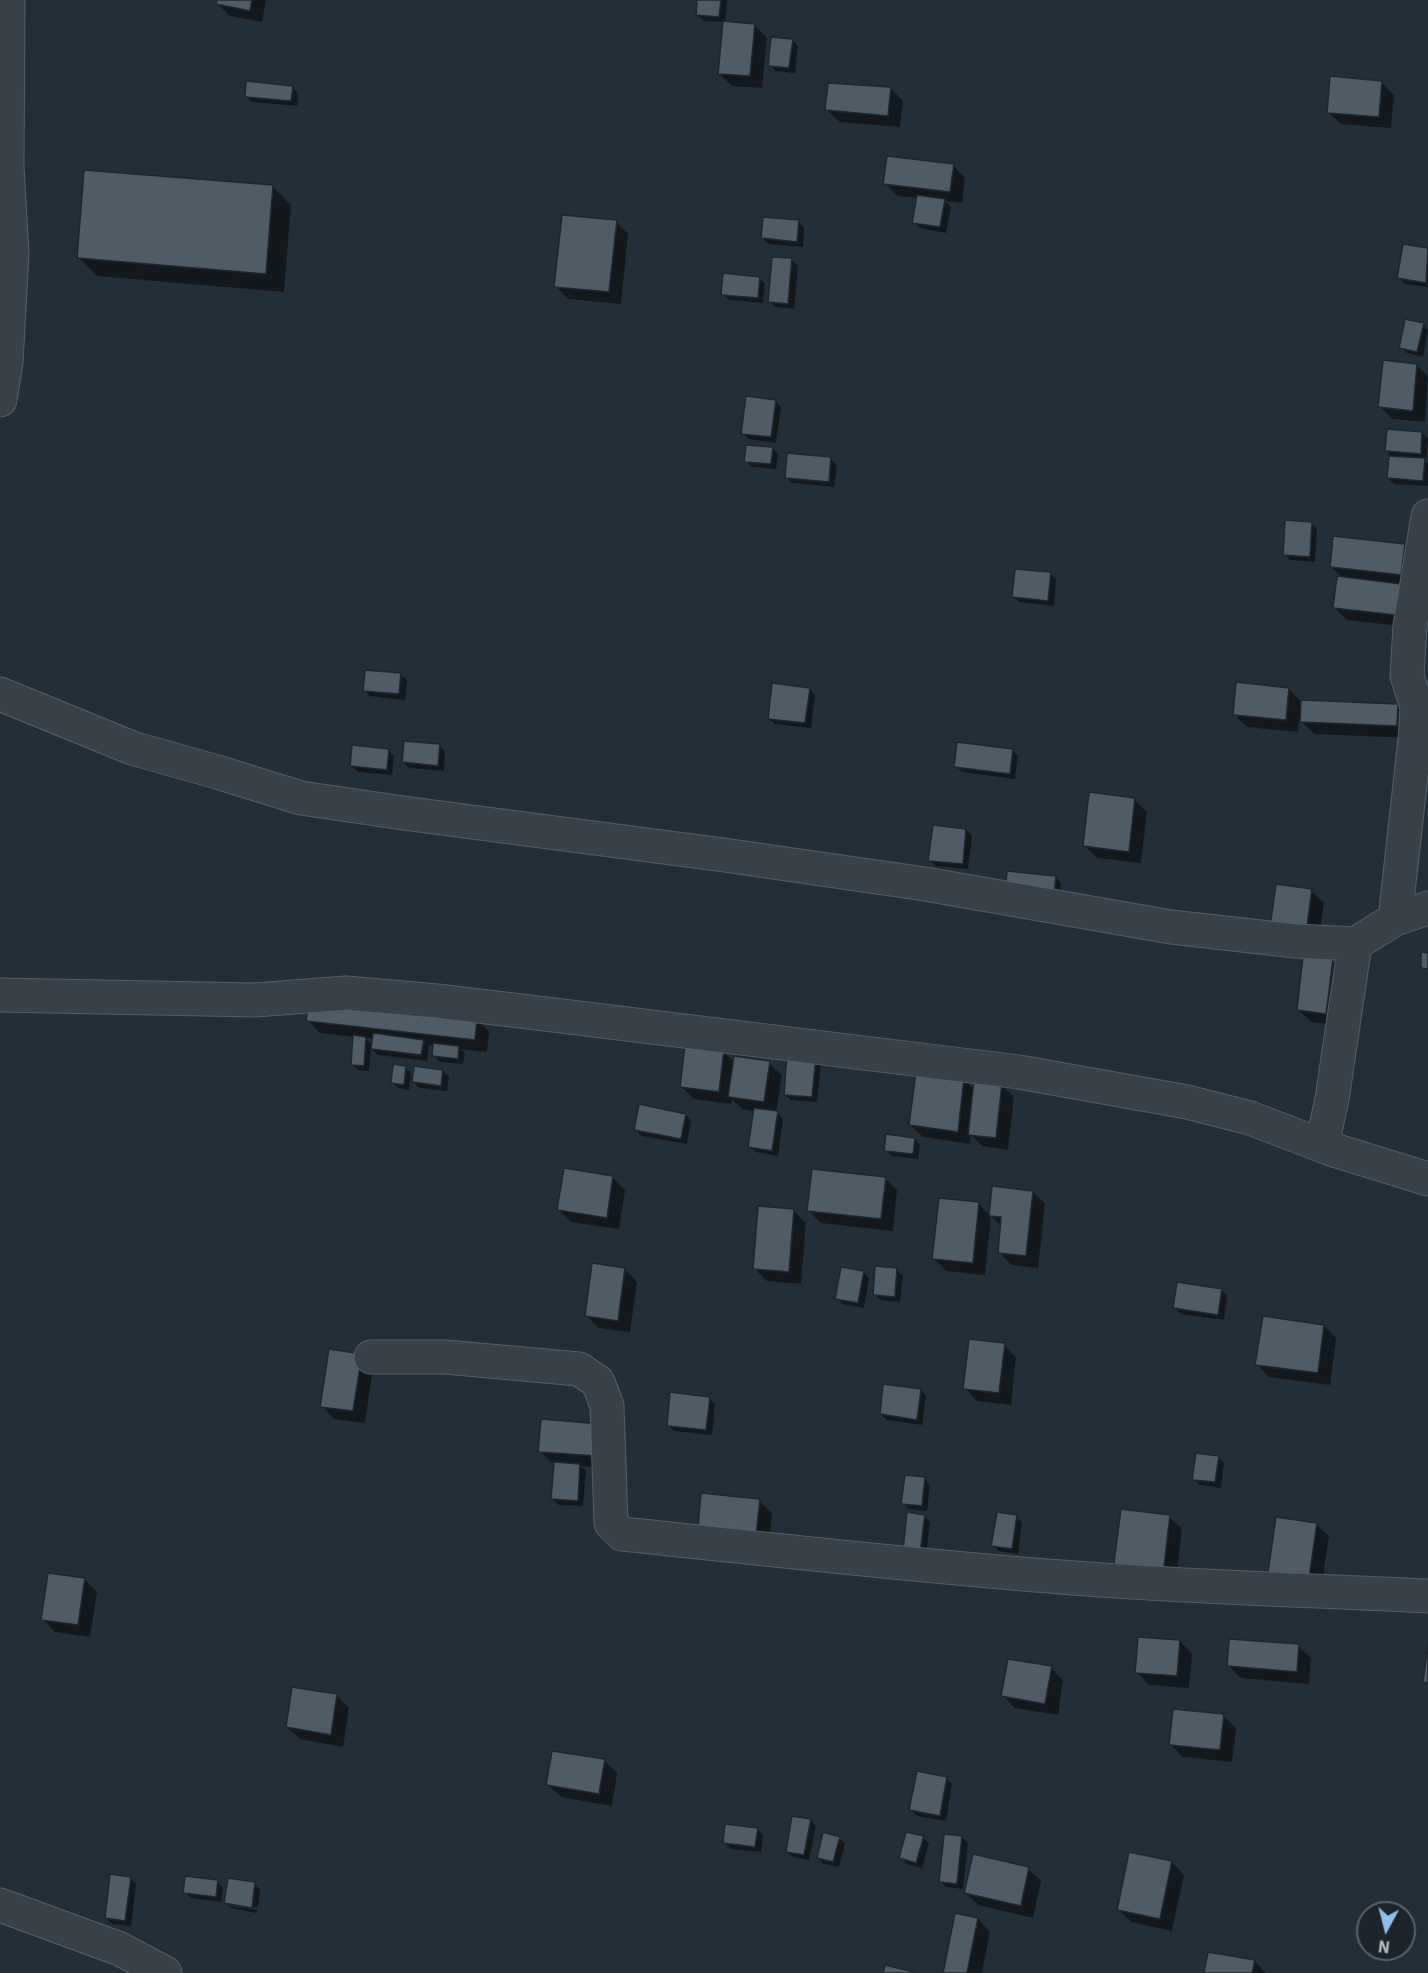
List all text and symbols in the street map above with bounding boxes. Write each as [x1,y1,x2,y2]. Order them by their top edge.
north arrow [1356,1901,1416,1961]
text: N [1377,1936,1391,1958]

